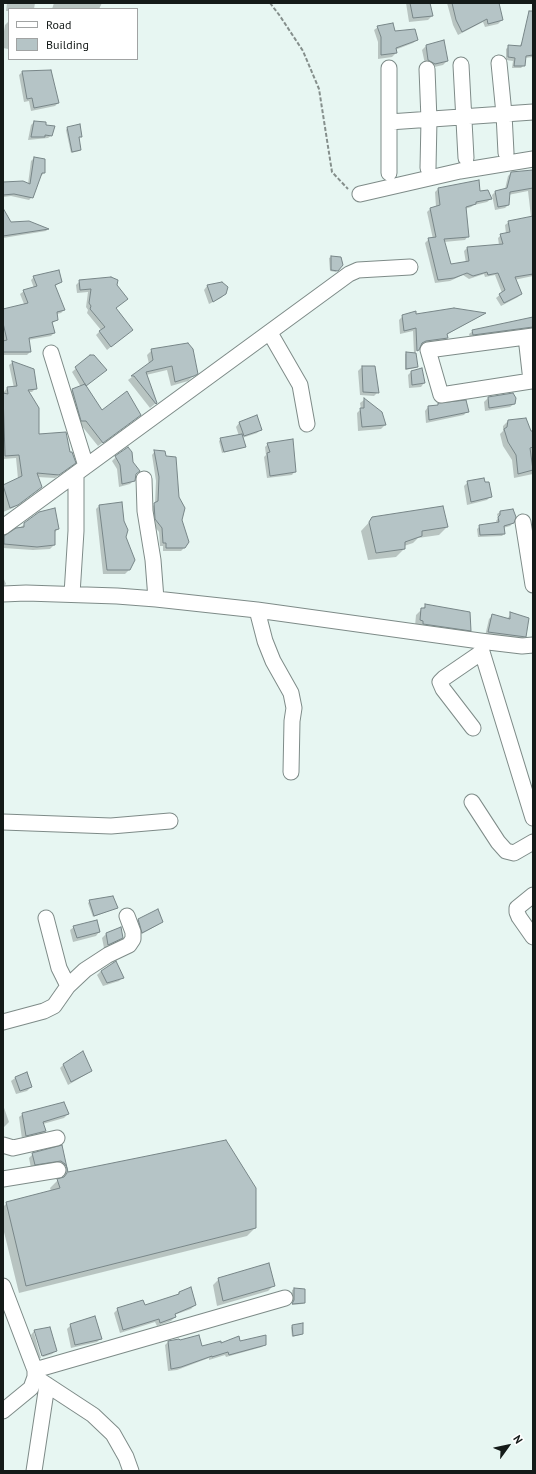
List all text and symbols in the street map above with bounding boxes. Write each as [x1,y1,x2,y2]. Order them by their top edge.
legend [8,8,138,60]
text: Road [46,17,71,32]
text: Building [46,37,89,52]
north arrow [488,1426,528,1466]
text: N [510,1433,526,1446]

